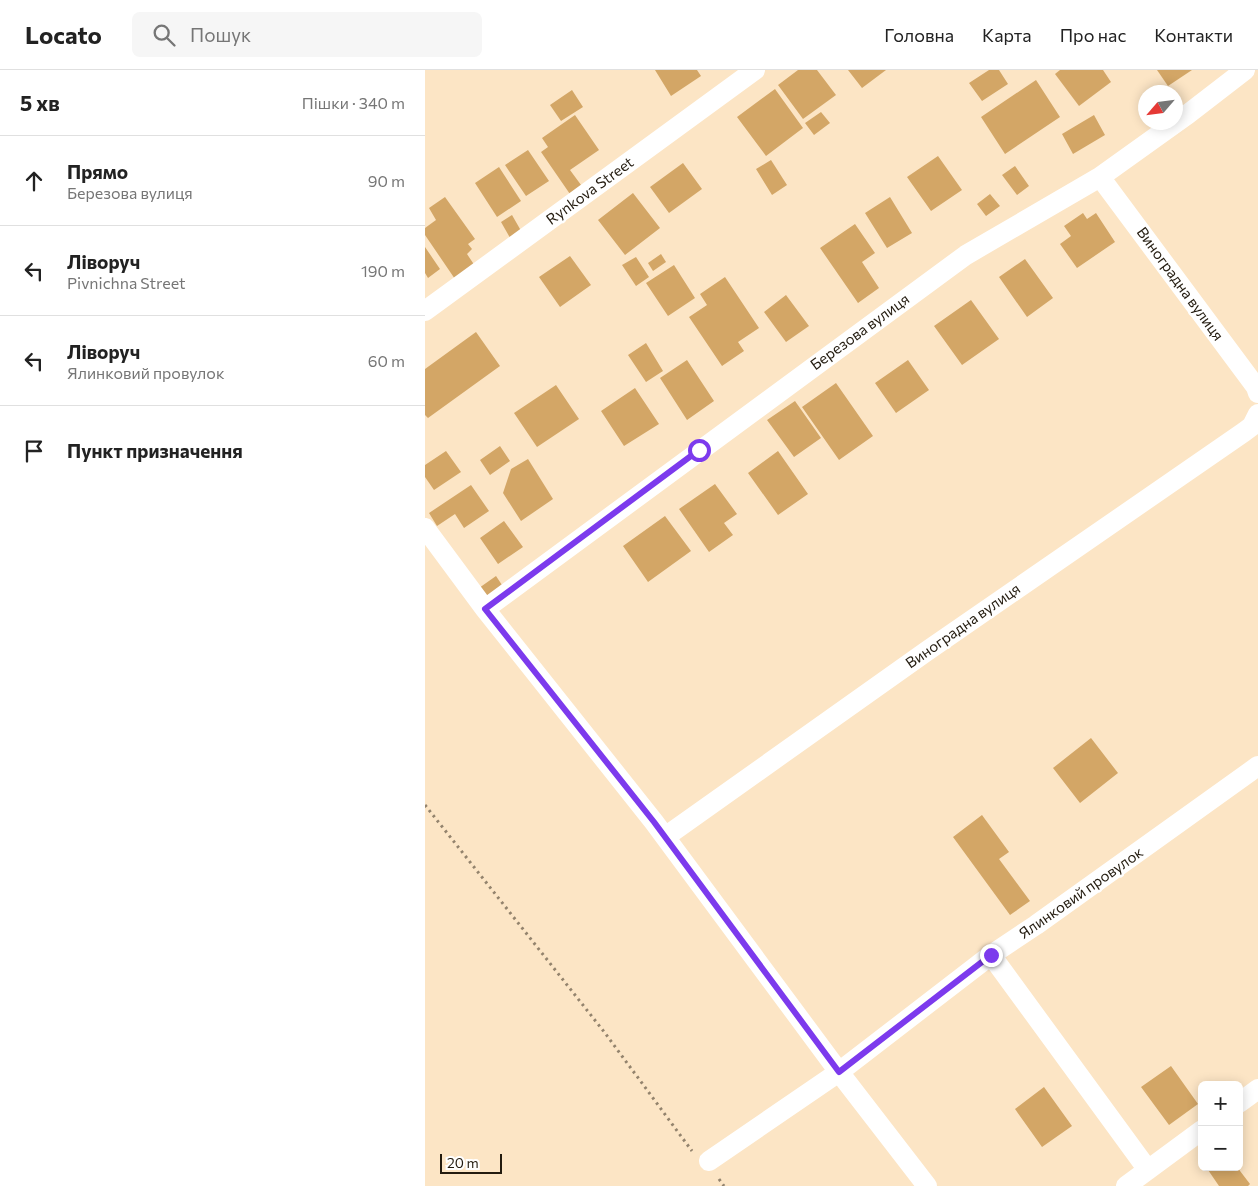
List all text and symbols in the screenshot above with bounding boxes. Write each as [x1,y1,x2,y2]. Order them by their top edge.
search box [132,12,482,57]
text: Locato [25,20,102,49]
icon: search [150,21,178,49]
text: Пошук [190,23,251,46]
text: Головна [884,24,954,46]
text: Карта [982,24,1032,46]
text: Про нас [1060,24,1126,46]
text: Контакти [1154,24,1233,46]
north arrow [1138,85,1183,130]
text: 5 хв [20,90,60,115]
text: Пішки · 340 m [302,93,405,112]
street label: Rynkova Street [542,153,637,228]
text: Прямо [67,160,128,183]
icon: ahead [20,167,48,195]
text: 90 m [368,171,405,190]
text: Березова вулиця [67,183,193,202]
street label: Виноградна вулиця [1134,223,1228,344]
text: Ліворуч [67,250,140,273]
icon: left [20,257,48,285]
text: 190 m [361,261,405,280]
text: Pivnichna Street [67,273,186,292]
street label: Березова вулиця [806,289,912,373]
text: Ліворуч [67,340,140,363]
icon: left [20,347,48,375]
text: 60 m [368,351,405,370]
text: Ялинковий провулок [67,363,224,382]
icon: arrive [20,437,48,465]
text: Пункт призначення [67,439,243,462]
route start [688,439,711,462]
street label: Виноградна вулиця [902,579,1023,672]
street label: Ялинковий провулок [1015,842,1146,942]
route end [980,944,1003,967]
map controls [1198,1081,1243,1171]
button: + [1198,1081,1243,1126]
button: − [1198,1126,1243,1171]
scale bar [440,1151,503,1174]
text: 20 m [447,1154,479,1171]

